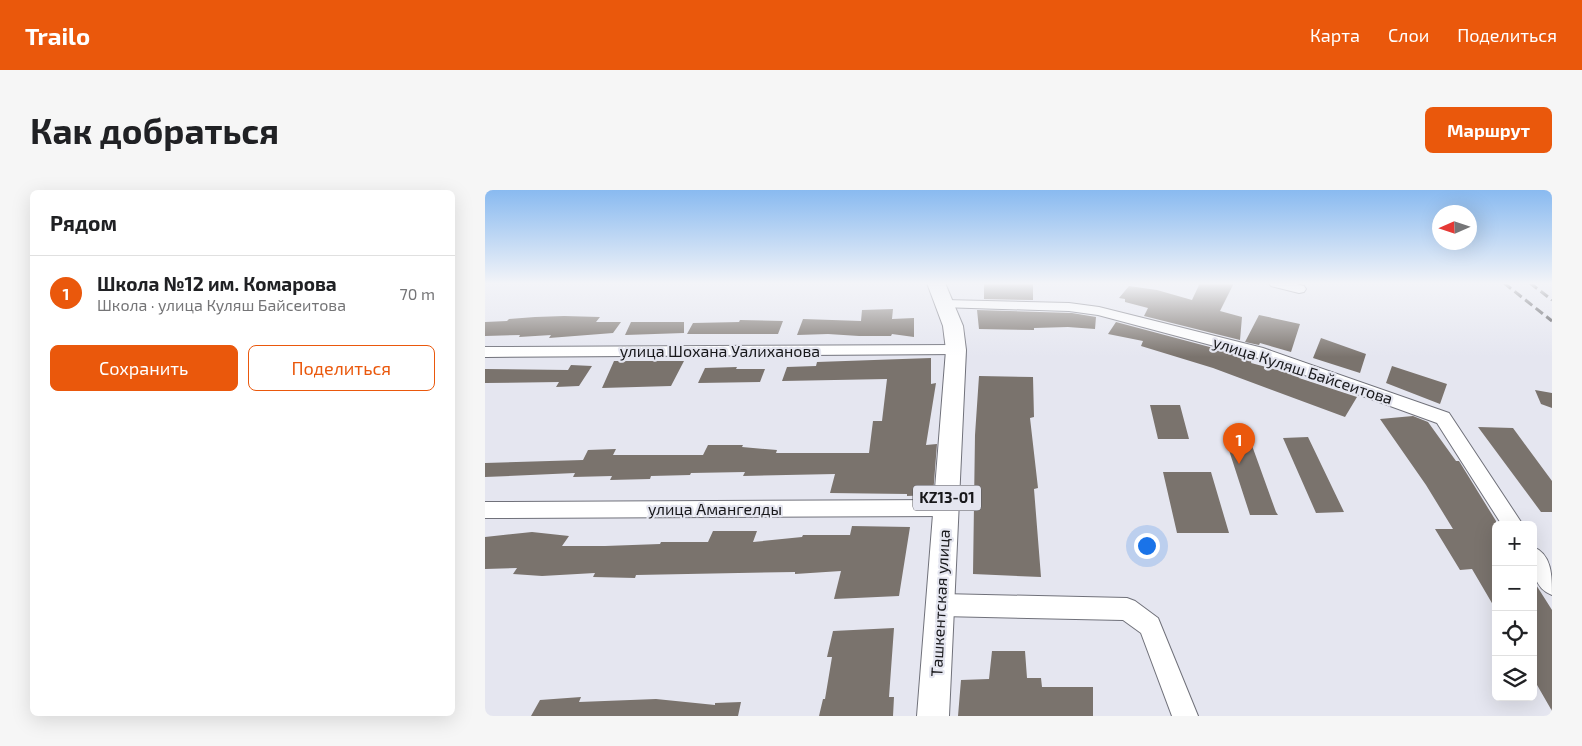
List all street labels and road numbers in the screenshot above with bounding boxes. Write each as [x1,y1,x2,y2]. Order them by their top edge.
street label: улица Куляш Байсеитова [1211,331,1395,409]
street label: улица Шохана Уалиханова [620,341,820,361]
road number: KZ13-01 [913,486,981,510]
street label: улица Амангелды [648,499,782,519]
street label: Ташкентская улица [926,529,954,677]

